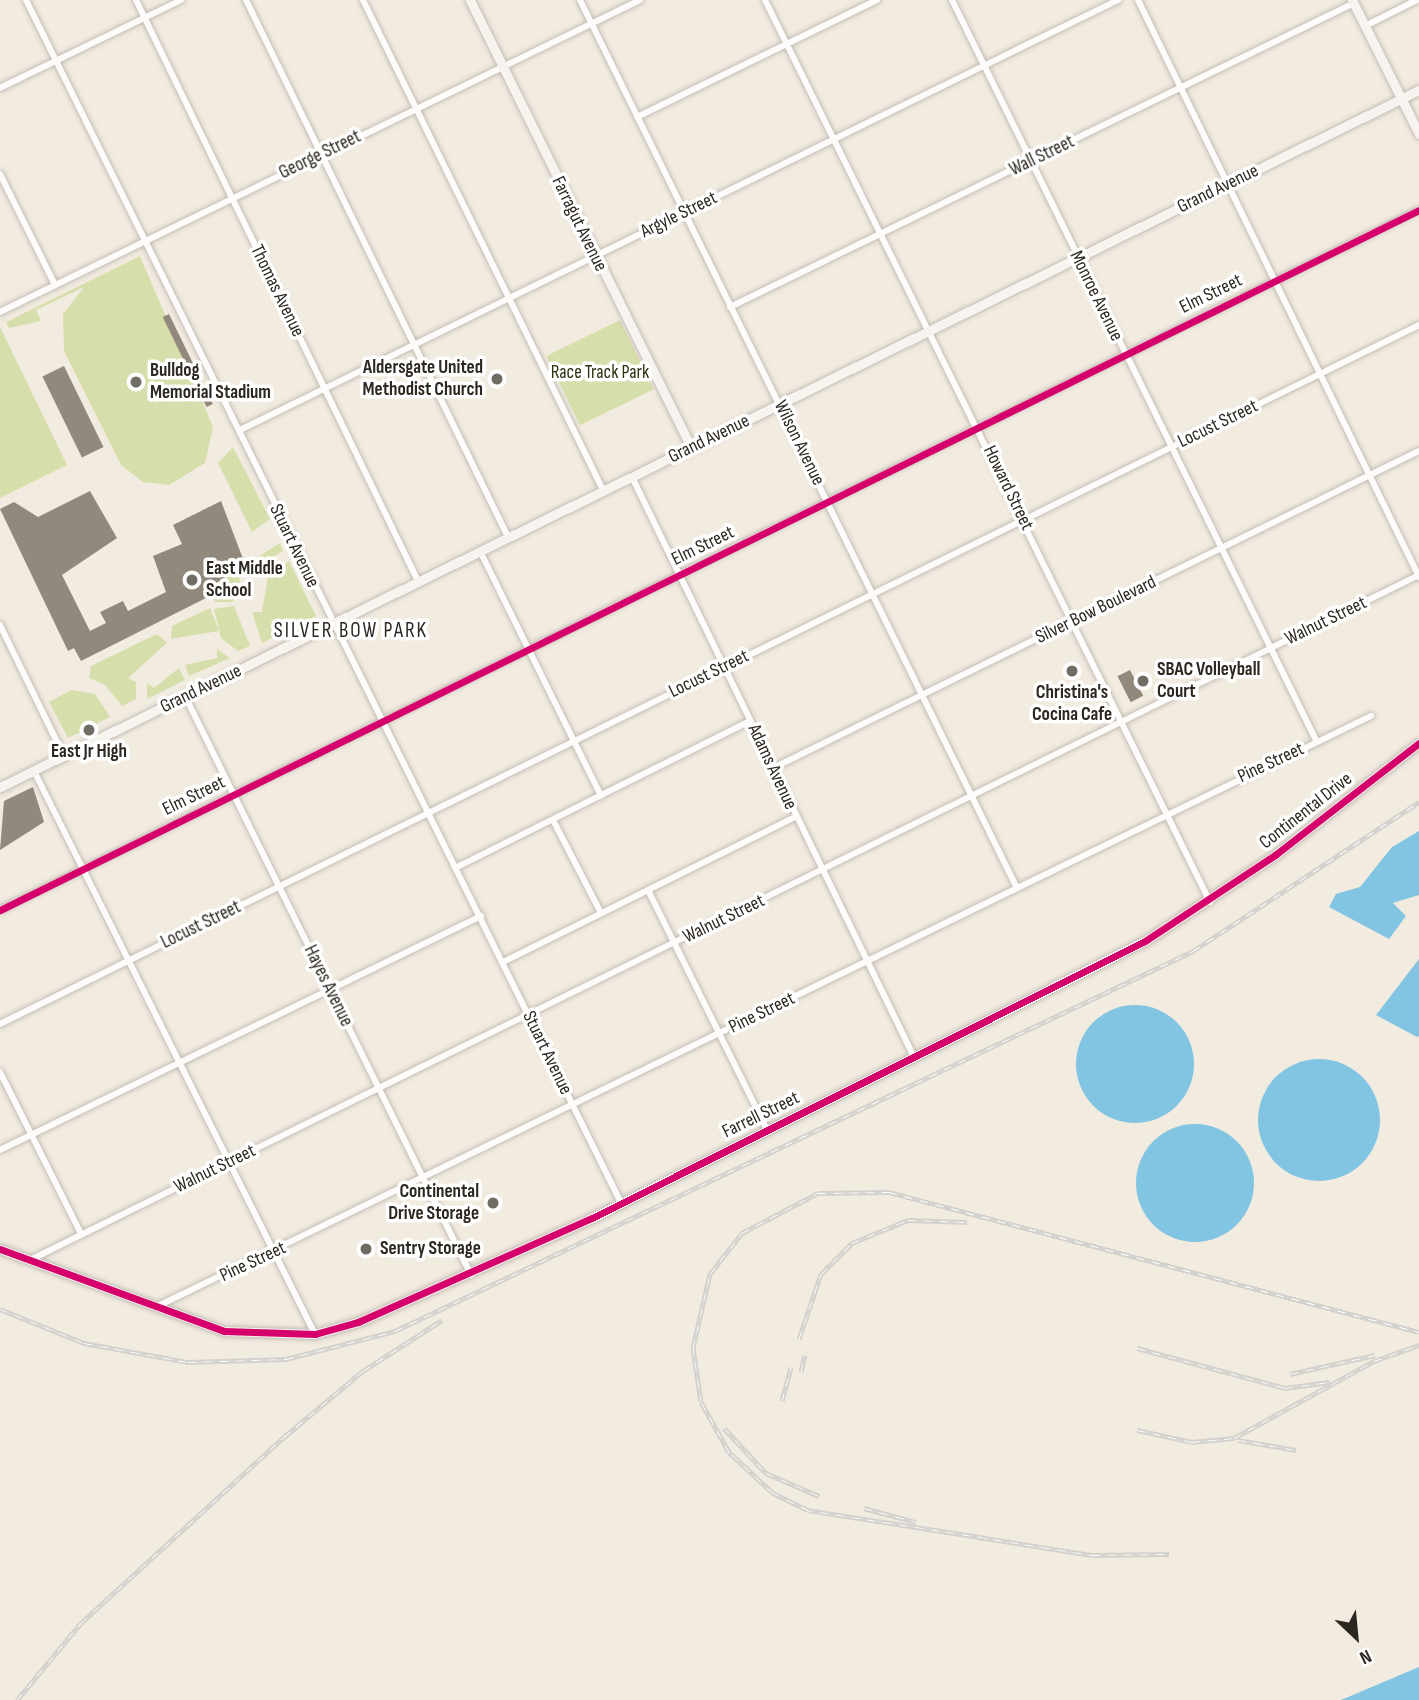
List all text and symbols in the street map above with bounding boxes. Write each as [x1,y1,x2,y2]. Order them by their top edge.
street label: George Street [275,125,365,185]
street label: Wall Street [1006,131,1078,181]
street label: Grand Avenue [1174,160,1262,218]
street label: Farragut Avenue [546,173,612,275]
street label: Argyle Street [637,187,721,243]
street label: Thomas Avenue [245,241,309,341]
street label: Monroe Avenue [1064,247,1128,345]
street label: Elm Street [1176,269,1246,319]
place label: Aldersgate United Methodist Church [363,357,483,401]
place label: Bulldog Memorial Stadium [150,360,271,404]
park label: Race Track Park [551,362,649,384]
marker: Aldersgate United Methodist Church [489,371,505,387]
marker: Bulldog Memorial Stadium [128,374,144,390]
street label: Locust Street [1174,395,1262,453]
street label: Wilson Avenue [769,397,829,489]
street label: Grand Avenue [665,410,753,468]
street label: Howard Street [978,442,1038,534]
street label: Stuart Avenue [264,500,324,592]
street label: Elm Street [668,521,738,571]
place label: East Middle School [206,558,283,602]
street label: Silver Bow Boulevard [1032,571,1160,649]
marker: East Middle School [184,572,200,588]
street label: Walnut Street [1282,592,1370,650]
district label: SILVER BOW PARK [276,618,426,644]
street label: Locust Street [665,645,753,703]
place label: SBAC Volleyball Court [1157,659,1260,703]
street label: Grand Avenue [157,660,245,718]
marker: Christina's Cocina Cafe [1064,663,1080,679]
marker: SBAC Volleyball Court [1135,673,1151,689]
place label: Christina's Cocina Cafe [1032,682,1112,726]
street label: Adams Avenue [742,721,802,813]
marker: East Jr High [81,722,97,738]
street label: Pine Street [1234,738,1308,788]
place label: East Jr High [51,741,127,763]
street label: Continental Drive [1255,768,1357,854]
street label: Elm Street [159,771,229,821]
street label: Walnut Street [680,890,768,948]
street label: Locust Street [157,896,245,954]
street label: Hayes Avenue [298,941,358,1031]
street label: Pine Street [725,987,799,1039]
street label: Stuart Avenue [517,1007,577,1099]
street label: Farrell Street [719,1087,803,1143]
street label: Walnut Street [171,1140,259,1198]
place label: Continental Drive Storage [388,1181,479,1225]
marker: Continental Drive Storage [485,1195,501,1211]
street label: Pine Street [216,1237,290,1287]
place label: Sentry Storage [380,1238,481,1260]
marker: Sentry Storage [358,1241,374,1257]
north arrow [1321,1602,1391,1672]
text: N [1356,1644,1375,1669]

